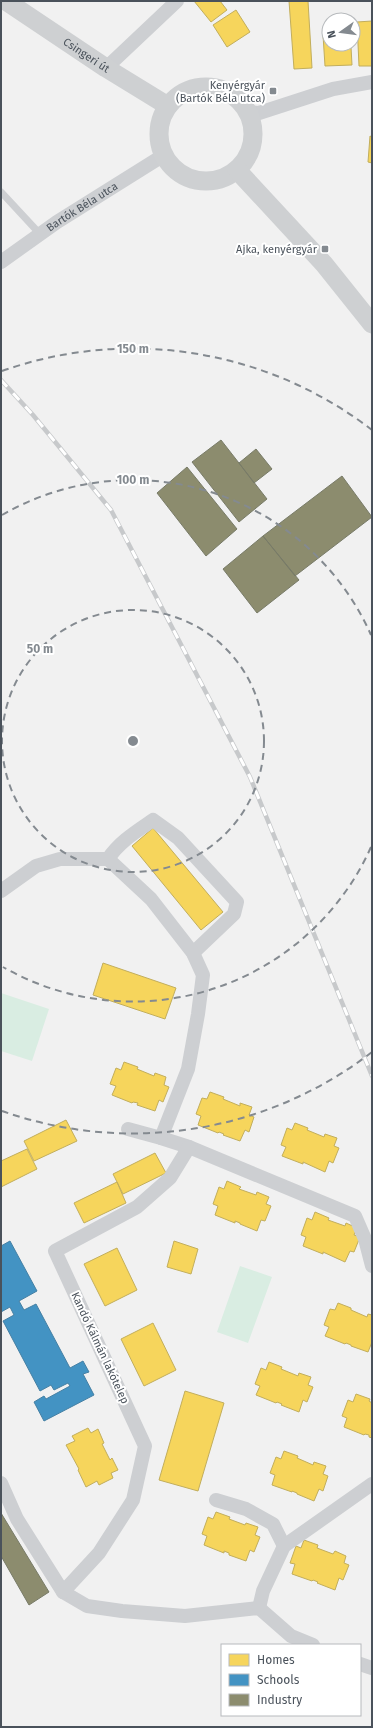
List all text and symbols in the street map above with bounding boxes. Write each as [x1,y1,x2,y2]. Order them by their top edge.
north arrow [321,12,361,52]
text: N [325,29,339,39]
street label: Csingeri út [61,35,112,75]
place label: Kenyérgyár (Bartók Béla utca) [176,79,266,105]
marker: Kenyérgyár (Bartók Béla utca) [268,86,278,96]
street label: Bartók Béla utca [44,179,120,234]
place label: Ajka, kenyérgyár [236,243,318,256]
marker: Ajka, kenyérgyár [320,244,330,254]
text: 150 m [117,342,149,356]
text: 100 m [117,473,149,487]
text: 50 m [27,642,53,656]
centre of rings [126,734,140,748]
street label: Kandó Kálmán lakótelep [68,1290,132,1406]
legend [221,1644,361,1716]
text: Homes [257,1653,295,1667]
text: Schools [257,1673,300,1687]
text: Industry [257,1693,302,1707]

